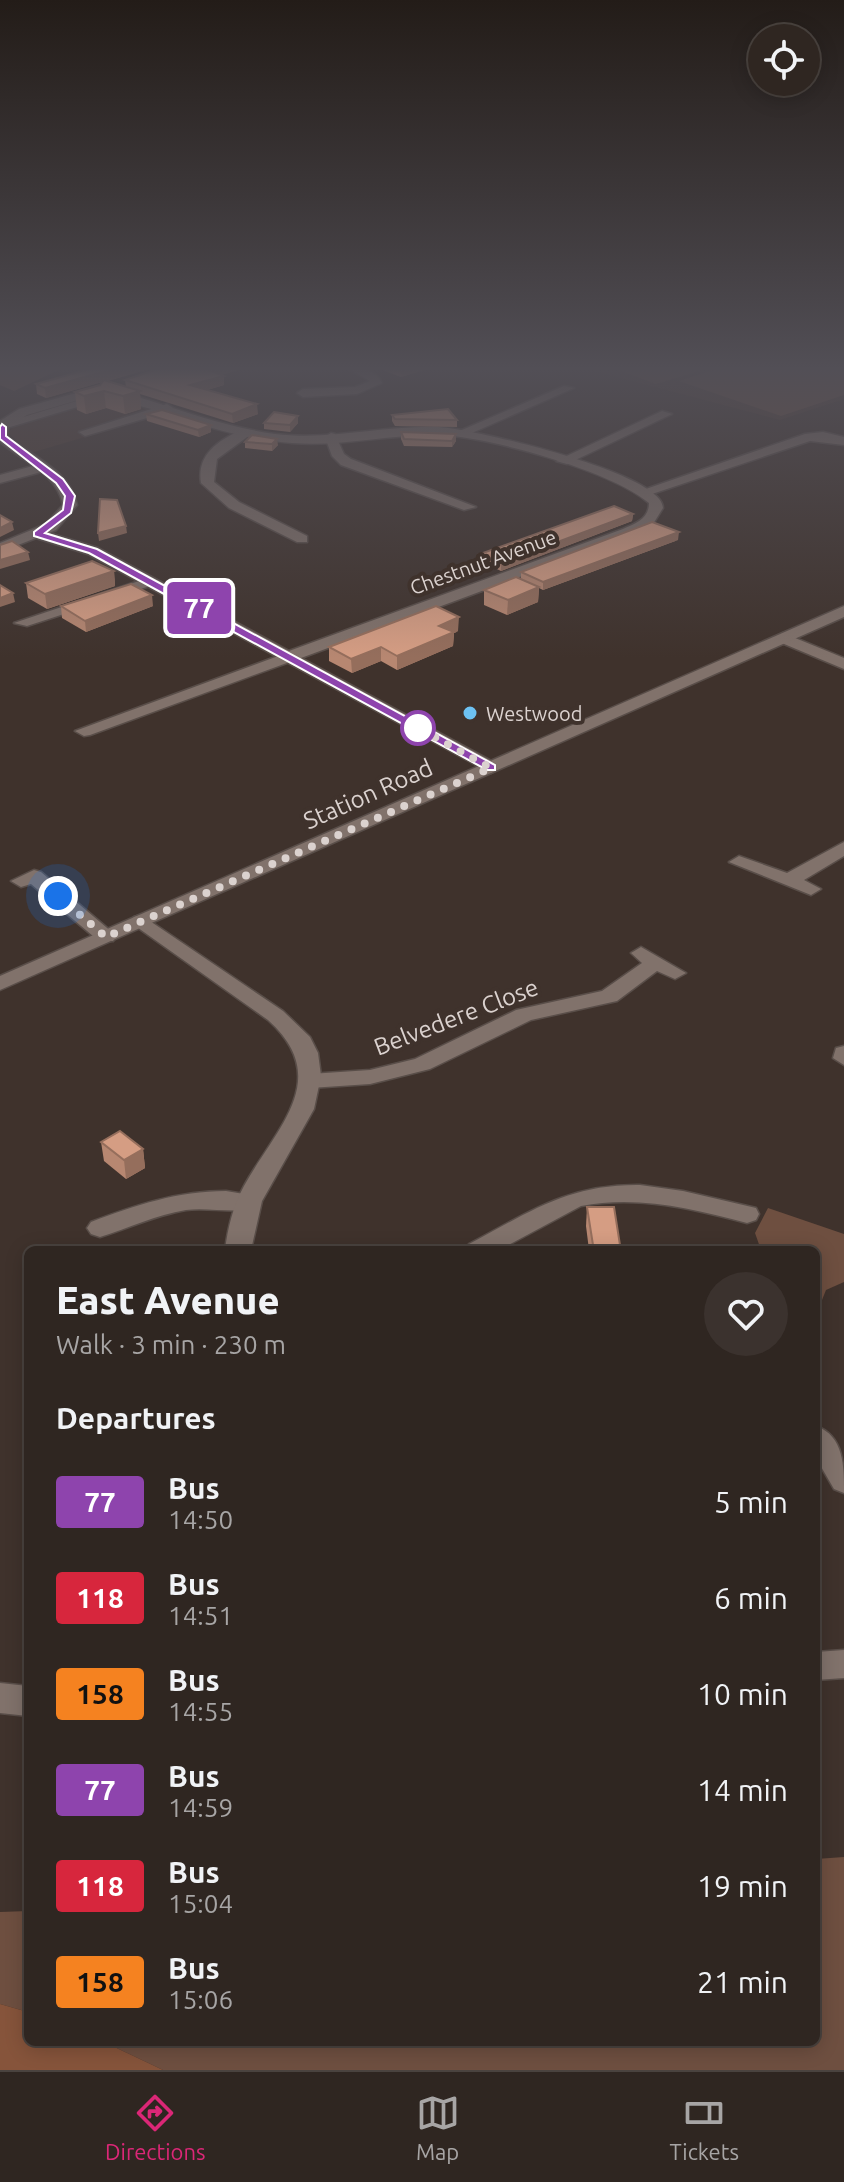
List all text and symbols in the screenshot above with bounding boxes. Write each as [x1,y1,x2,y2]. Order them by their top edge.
map controls [748,24,820,96]
button: locate [748,24,820,96]
street label: Chestnut Avenue [407,525,559,599]
line badge: 77 [163,582,235,634]
text: 77 [183,592,215,623]
place label: Westwood [486,702,582,725]
marker: Westwood [461,704,479,722]
unlabelled marker [401,711,435,745]
street label: Station Road [299,754,437,834]
your location [38,876,78,916]
street label: Belvedere Close [370,973,542,1061]
button: heart [704,1272,788,1356]
text: East Avenue [56,1279,280,1321]
text: Walk · 3 min · 230 m [56,1330,286,1359]
text: Departures [56,1401,216,1435]
text: Bus [168,1471,220,1505]
text: 5 min [714,1485,788,1519]
text: 77 [84,1486,116,1517]
text: 14:50 [168,1505,233,1534]
text: Bus [168,1567,220,1601]
text: 6 min [714,1581,788,1615]
text: 118 [76,1582,124,1613]
text: 14:51 [168,1601,233,1630]
text: Bus [168,1663,220,1697]
text: 10 min [697,1677,788,1711]
text: 158 [76,1678,124,1709]
text: 14:55 [168,1697,233,1726]
text: Bus [168,1759,220,1793]
text: 14 min [697,1773,788,1807]
text: 77 [84,1774,116,1805]
text: 14:59 [168,1793,233,1822]
text: Bus [168,1855,220,1889]
text: 19 min [697,1869,788,1903]
text: 118 [76,1870,124,1901]
text: 15:04 [168,1889,233,1918]
text: Bus [168,1951,220,1985]
text: 21 min [697,1965,788,1999]
text: 158 [76,1966,124,1997]
text: 15:06 [168,1985,233,2014]
tab: Directions [105,2091,206,2164]
tab: Map [416,2091,460,2164]
tab: Tickets [670,2091,739,2164]

